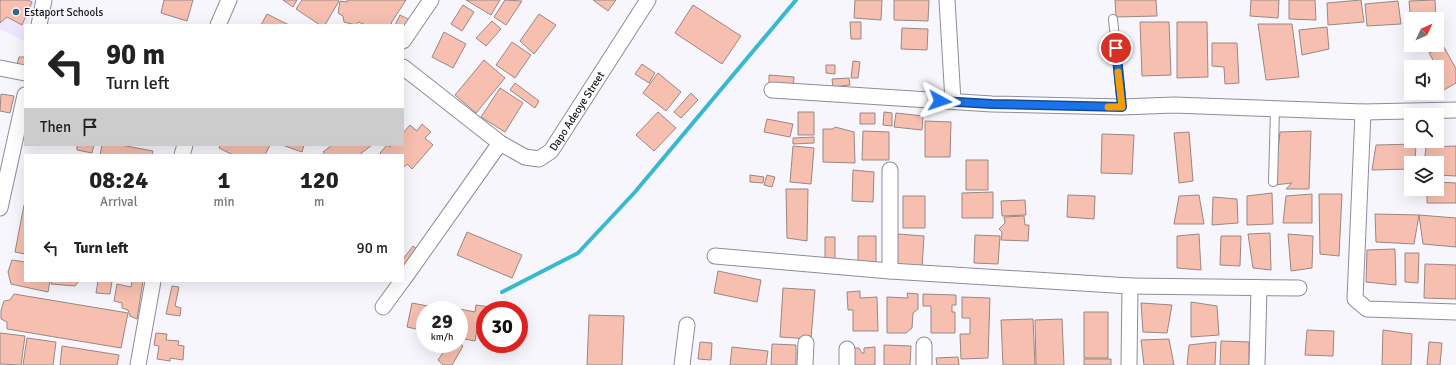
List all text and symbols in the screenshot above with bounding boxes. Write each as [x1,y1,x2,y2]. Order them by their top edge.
place label: Estaport Schools [24,6,104,19]
marker: Estaport Schools [11,7,21,17]
north arrow [1404,12,1444,52]
map controls [1404,12,1444,196]
pin [1099,31,1133,65]
icon: arrive [1105,37,1127,59]
text: 90 m [106,38,165,72]
icon: left [40,40,92,92]
button: sound [1404,60,1444,100]
street label: Dapo Adeoye Street [547,69,607,153]
text: Turn left [106,72,169,94]
position arrow [919,80,961,122]
button: search [1404,108,1444,148]
icon: arrive [79,116,101,138]
text: Then [40,118,71,136]
button: layers [1404,156,1444,196]
text: 08:24 [89,165,148,195]
text: 1 [218,165,230,195]
text: 120 [300,165,339,195]
text: Arrival [100,194,137,210]
text: min [214,194,235,210]
text: m [314,194,324,210]
icon: left [40,237,62,259]
text: Turn left [74,239,128,257]
text: 90 m [357,239,388,257]
speed limit sign: 30 [476,301,528,353]
text: 29 [431,309,453,334]
text: km/h [431,331,453,343]

